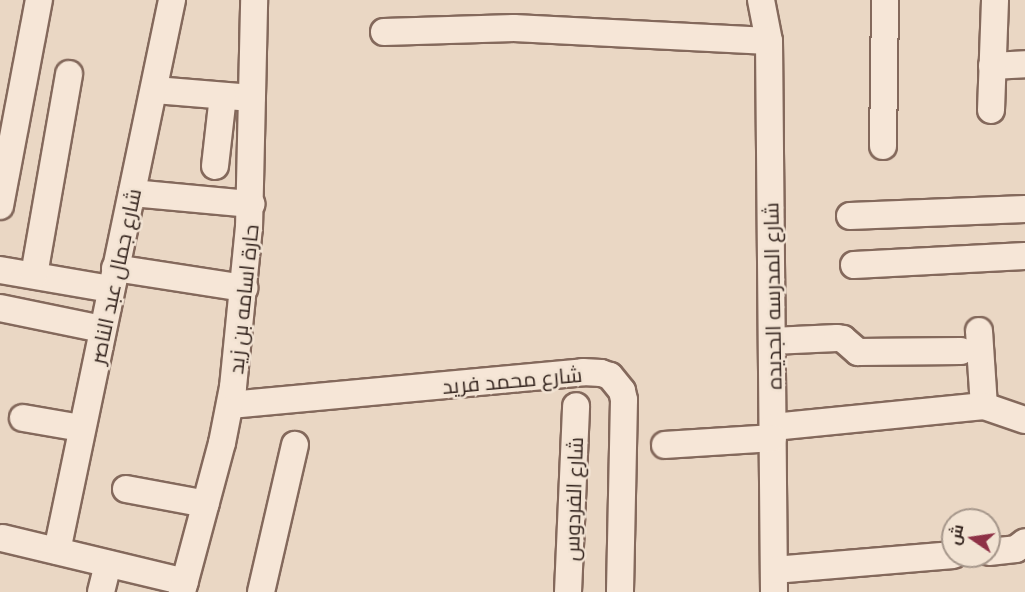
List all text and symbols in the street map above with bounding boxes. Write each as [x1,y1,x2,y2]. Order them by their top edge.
street label: شارع جمال عبد الناصر [83,186,145,366]
street label: شارع المدرسه الجديده [757,202,785,390]
street label: حارة اسامه بن زيد [222,223,262,375]
street label: شارع محمد فريد [441,360,583,398]
street label: شارع الفردوس [557,437,587,561]
north arrow [941,508,1001,568]
text: ش [942,522,967,547]

